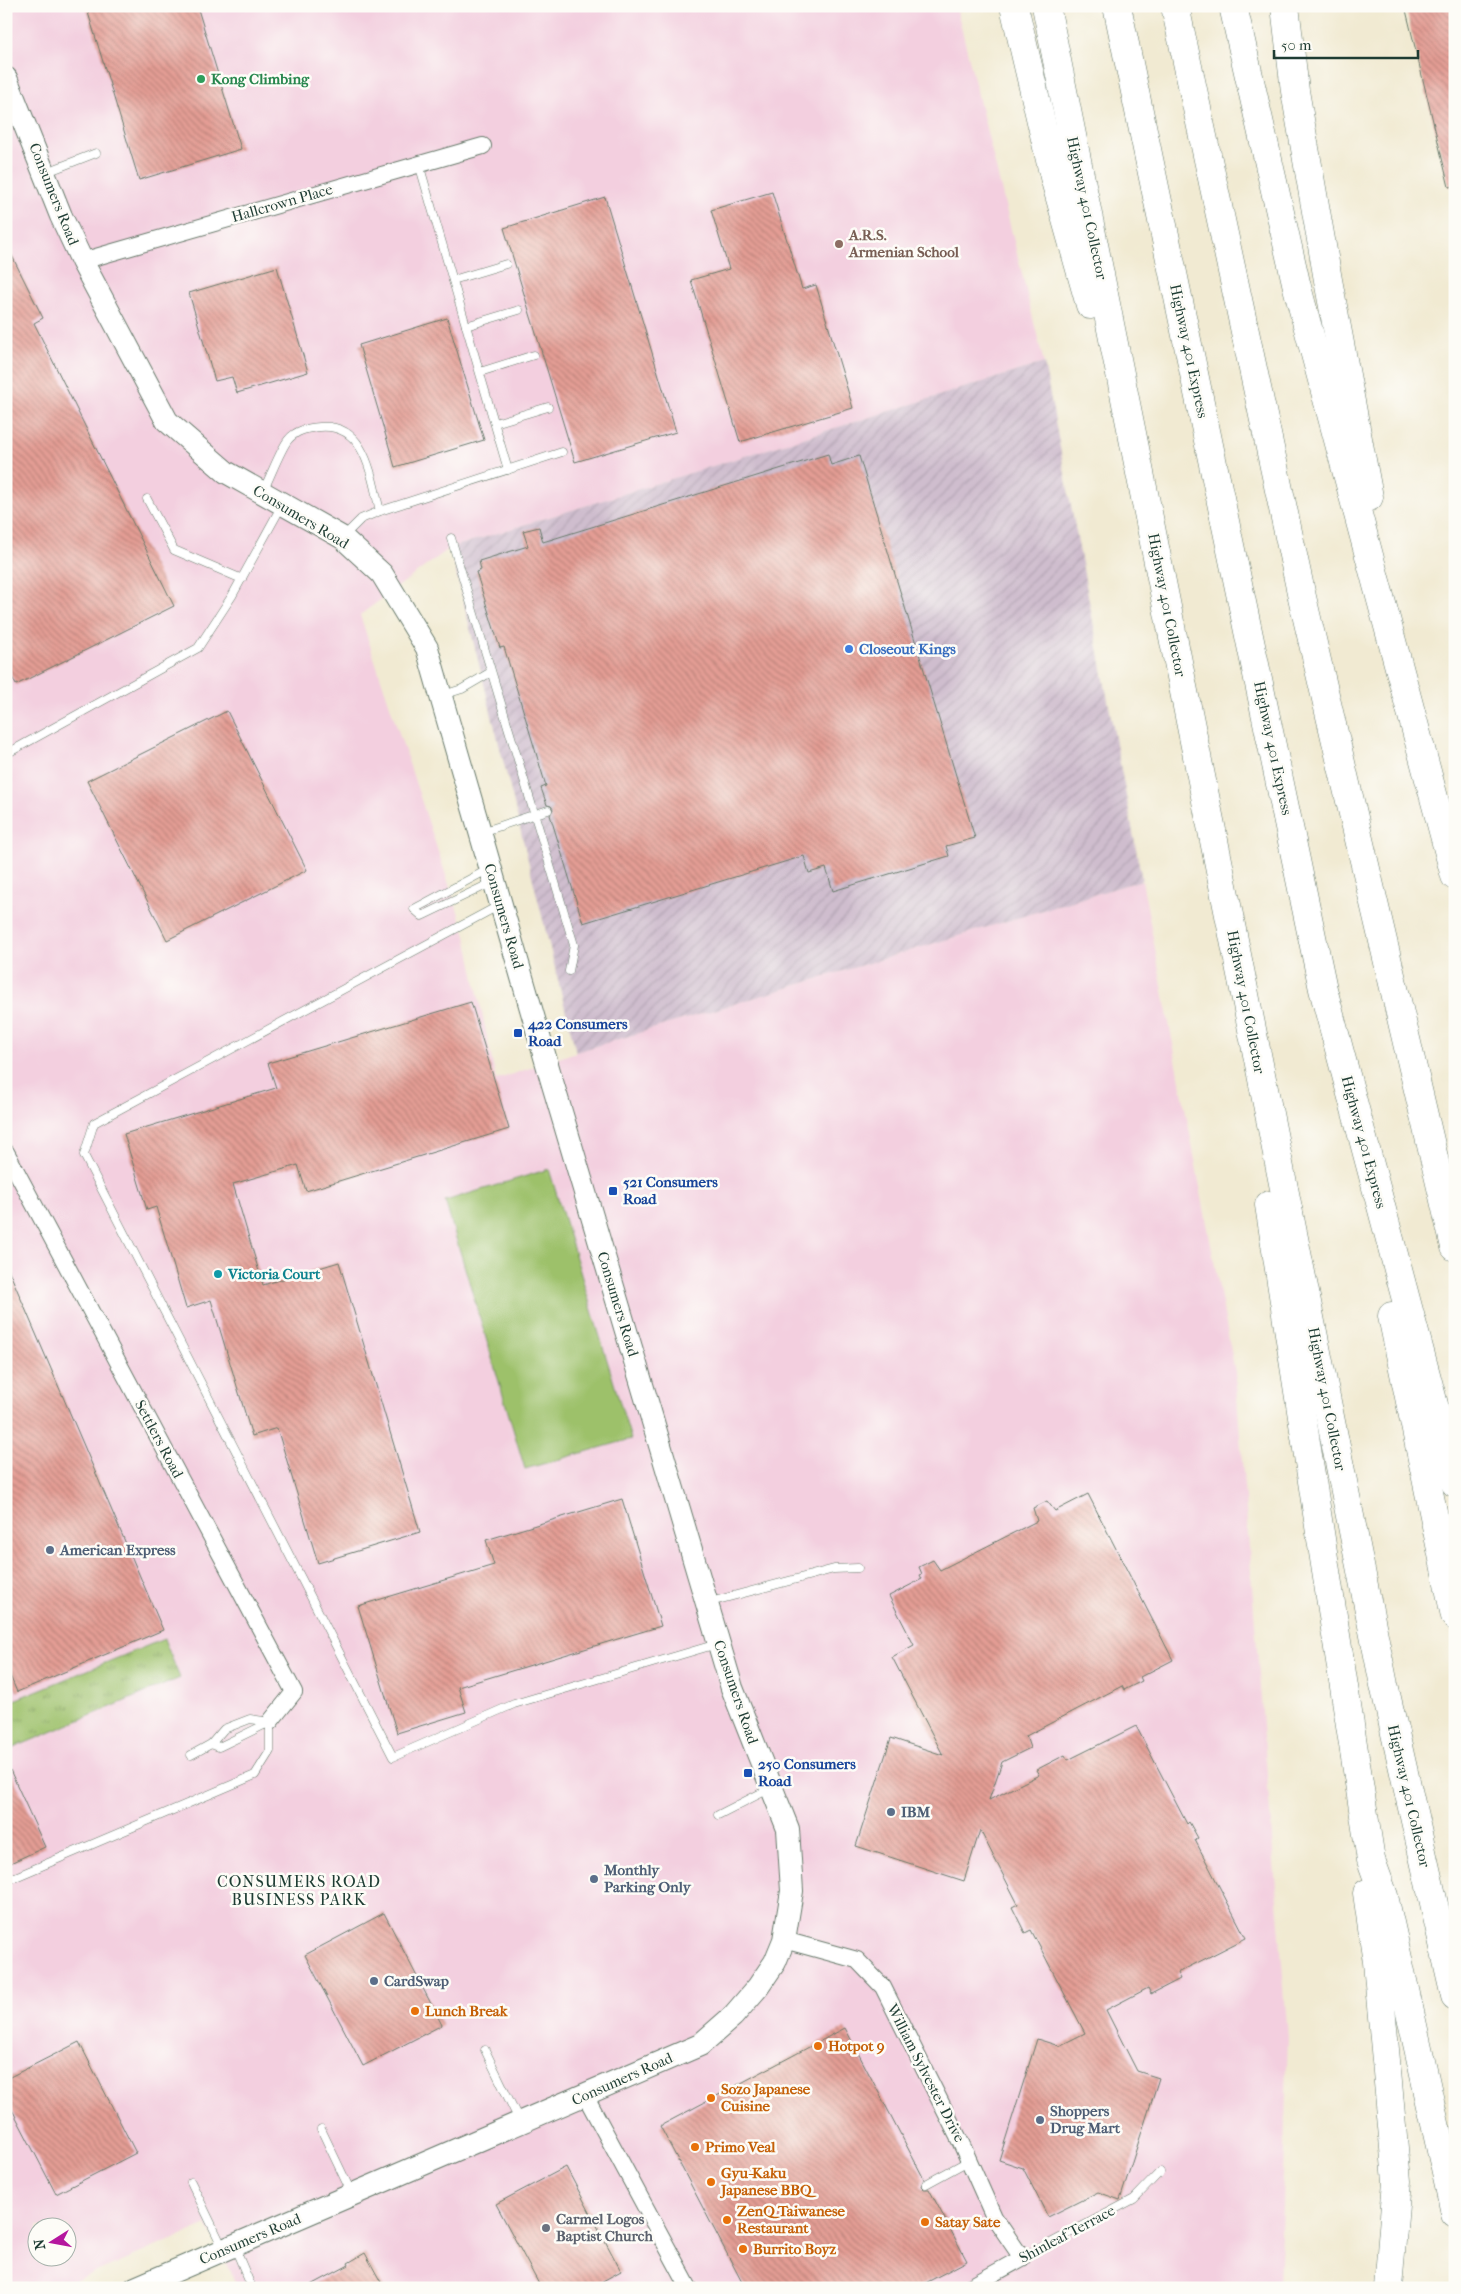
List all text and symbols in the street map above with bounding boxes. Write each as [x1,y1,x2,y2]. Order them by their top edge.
scale bar [1274,28,1417,60]
text: 50 m [1281,36,1312,54]
place label: Kong Climbing [211,70,310,88]
marker: Kong Climbing [195,73,207,85]
street label: Highway 401 Collector [1063,135,1111,282]
street label: Consumers Road [25,140,83,249]
street label: Hallcrown Place [229,180,335,226]
place label: A.R.S. Armenian School [848,226,960,261]
marker: A.R.S. Armenian School [833,238,845,250]
street label: Highway 401 Express [1166,282,1212,420]
street label: Consumers Road [250,481,353,553]
street label: Highway 401 Collector [1144,532,1190,679]
place label: Closeout Kings [859,640,956,658]
marker: Closeout Kings [843,643,855,655]
street label: Highway 401 Express [1250,679,1296,817]
street label: Consumers Road [480,861,528,972]
street label: Highway 401 Collector [1223,929,1269,1076]
place label: 422 Consumers Road [527,1015,628,1050]
marker: 422 Consumers Road [512,1027,524,1039]
street label: Highway 401 Express [1338,1074,1391,1211]
place label: 521 Consumers Road [623,1173,718,1208]
marker: 521 Consumers Road [607,1185,619,1197]
street label: Consumers Road [594,1249,643,1359]
place label: Victoria Court [227,1265,321,1283]
marker: Victoria Court [212,1268,224,1280]
street label: Highway 401 Collector [1304,1326,1350,1473]
street label: Settlers Road [131,1397,187,1482]
place label: American Express [59,1541,176,1559]
marker: American Express [44,1544,56,1556]
street label: Consumers Road [710,1638,762,1747]
street label: Highway 401 Collector [1384,1723,1434,1870]
place label: 250 Consumers Road [758,1755,856,1790]
marker: 250 Consumers Road [742,1767,754,1779]
place label: IBM [901,1803,931,1821]
marker: IBM [885,1806,897,1818]
place label: Monthly Parking Only [603,1861,692,1896]
district label: CONSUMERS ROAD BUSINESS PARK [217,1872,381,1909]
marker: Monthly Parking Only [588,1873,600,1885]
place label: CardSwap [384,1972,449,1990]
marker: CardSwap [368,1975,380,1987]
street label: William Sylvester Drive [883,2000,969,2146]
place label: Lunch Break [425,2002,509,2020]
marker: Lunch Break [409,2005,421,2017]
place label: Hotpot 9 [828,2037,885,2055]
marker: Hotpot 9 [812,2040,824,2052]
street label: Consumers Road [569,2048,676,2109]
place label: Sozo Japanese Cuisine [721,2080,811,2115]
marker: Sozo Japanese Cuisine [705,2092,717,2104]
place label: Shoppers Drug Mart [1050,2102,1121,2137]
marker: Shoppers Drug Mart [1034,2114,1046,2126]
place label: Primo Veal [705,2138,776,2156]
marker: Primo Veal [689,2141,701,2153]
place label: Gyu-Kaku Japanese BBQ [719,2164,817,2199]
marker: Gyu-Kaku Japanese BBQ [705,2176,717,2188]
street label: Shinleaf Terrace [1016,2201,1118,2267]
place label: ZenQ Taiwanese Restaurant [737,2202,846,2237]
street label: Consumers Road [196,2209,304,2269]
place label: Carmel Logos Baptist Church [556,2210,653,2245]
place label: Satay Sate [935,2213,1001,2231]
marker: ZenQ Taiwanese Restaurant [721,2214,733,2226]
north arrow [28,2216,78,2266]
marker: Satay Sate [919,2216,931,2228]
marker: Carmel Logos Baptist Church [540,2222,552,2234]
text: N [30,2237,49,2251]
place label: Burrito Boyz [753,2240,836,2258]
marker: Burrito Boyz [737,2243,749,2255]

